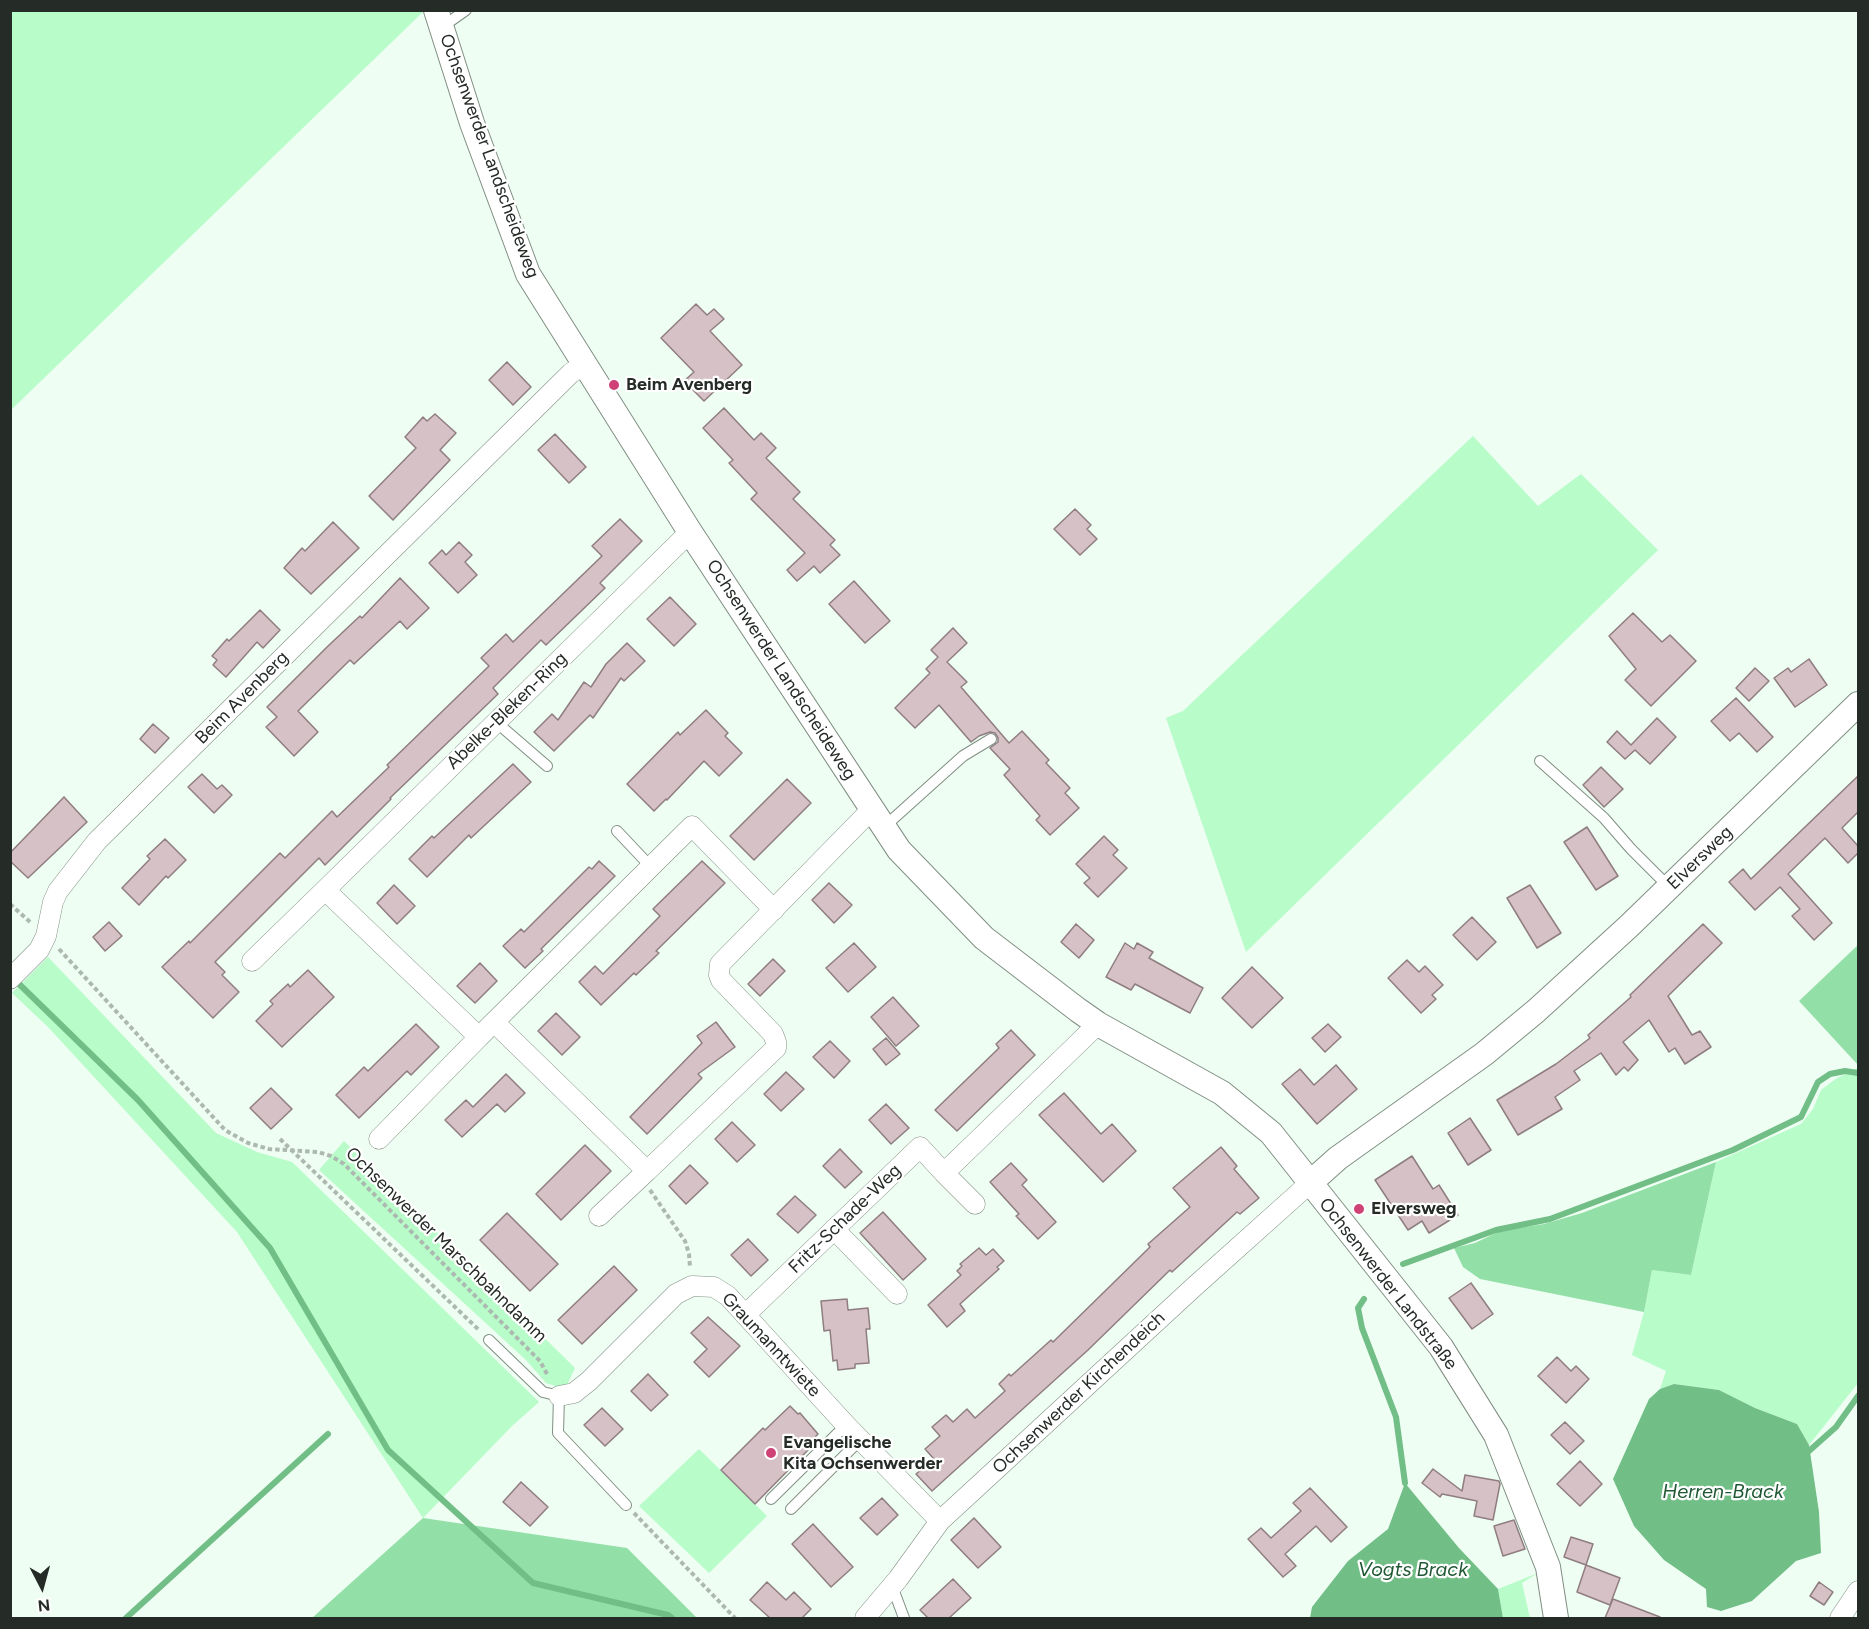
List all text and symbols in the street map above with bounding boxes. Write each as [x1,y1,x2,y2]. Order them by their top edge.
street label: Ochsenwerder Landscheideweg [435,31,543,281]
place label: Beim Avenberg [626,374,752,396]
marker: Beim Avenberg [607,378,621,392]
street label: Ochsenwerder Landscheideweg [702,556,860,784]
street label: Beim Avenberg [191,647,293,749]
street label: Abelke-Bleken-Ring [442,648,572,774]
street label: Elversweg [1663,822,1737,894]
street label: Ochsenwerder Marschbahndamm [341,1143,551,1347]
street label: Fritz-Schade-Weg [784,1160,906,1278]
street label: Ochsenwerder Landstraße [1314,1194,1462,1374]
place label: Elversweg [1371,1198,1456,1220]
marker: Elversweg [1352,1202,1366,1216]
street label: Graumanntwiete [717,1288,825,1402]
street label: Ochsenwerder Kirchendeich [988,1307,1170,1479]
place label: Evangelische Kita Ochsenwerder [783,1432,942,1474]
marker: Evangelische Kita Ochsenwerder [764,1446,778,1460]
water label: Herren-Brack [1662,1480,1784,1504]
north arrow [12,1557,72,1617]
water label: Vogts Brack [1358,1558,1468,1582]
text: N [37,1595,51,1615]

